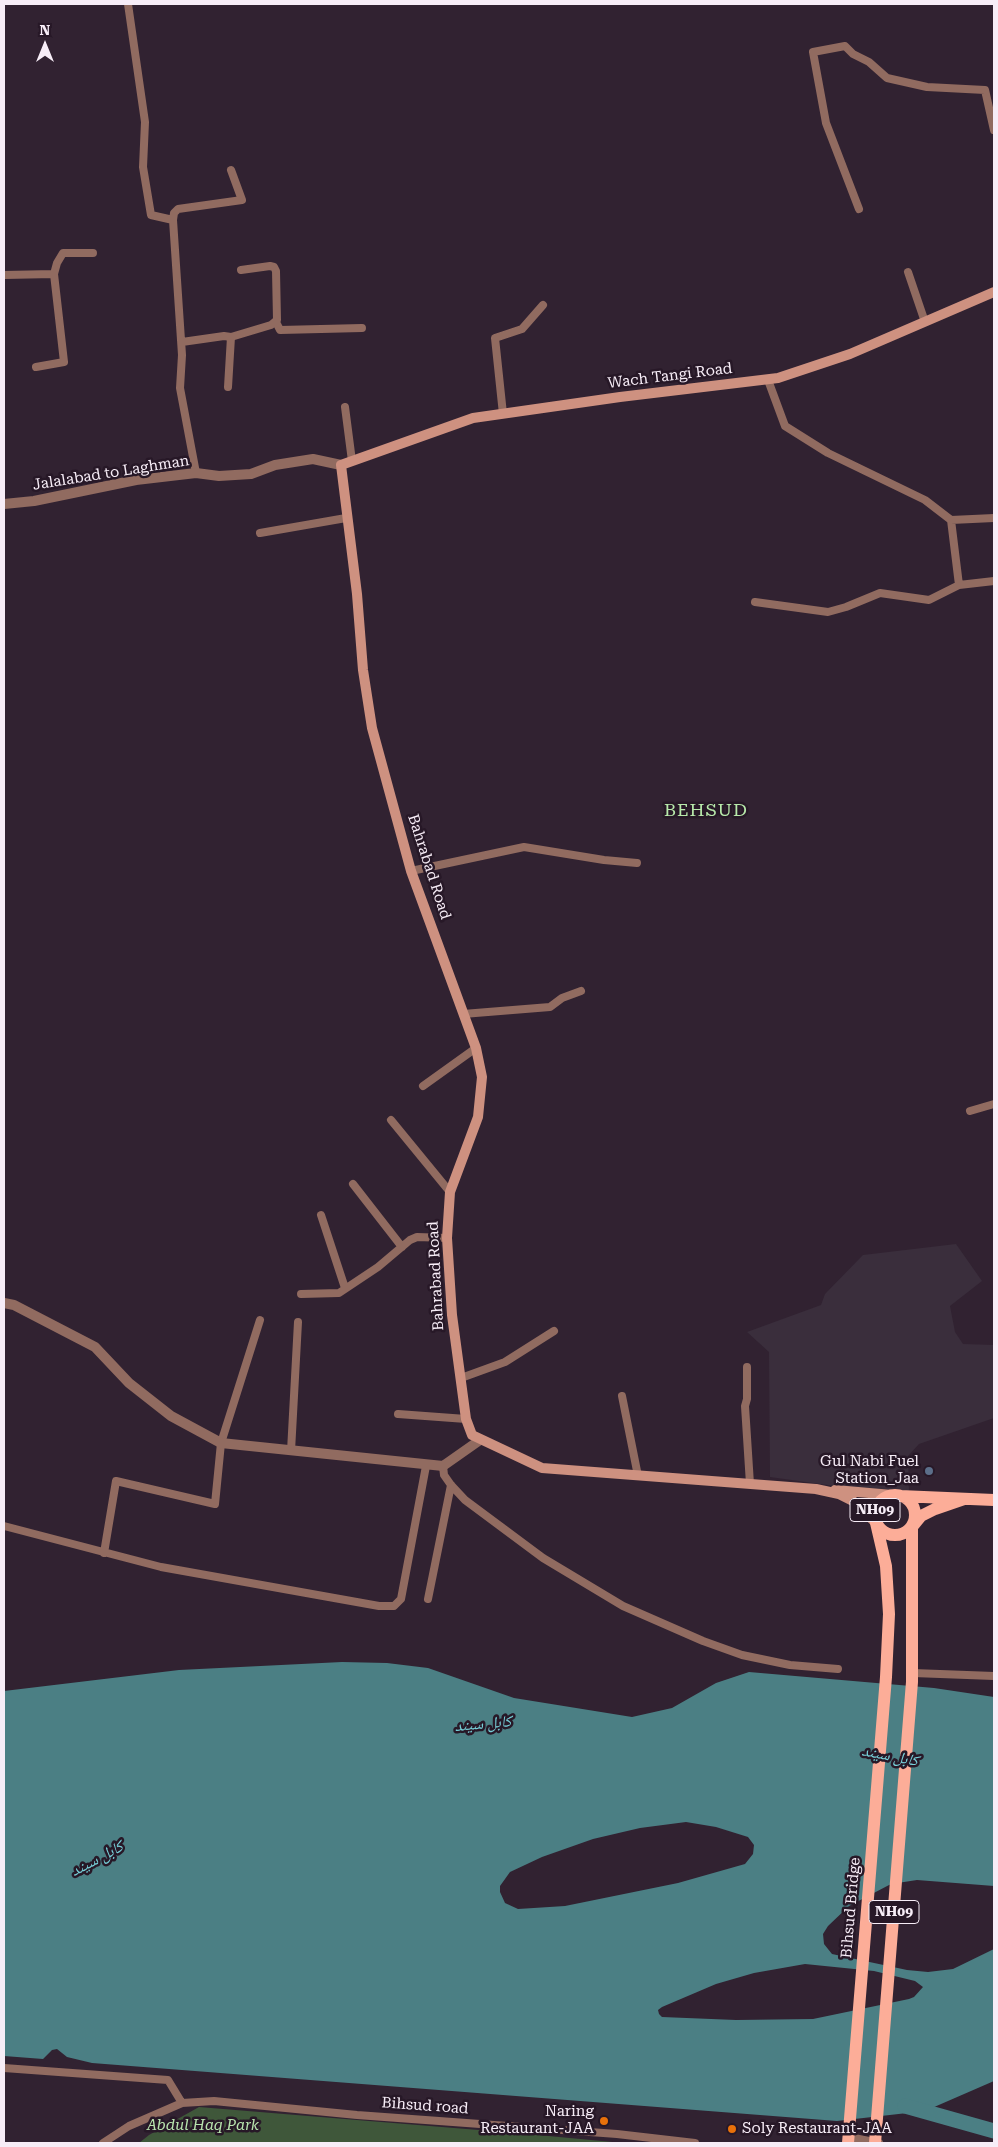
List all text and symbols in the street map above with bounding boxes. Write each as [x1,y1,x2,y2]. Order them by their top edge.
north arrow [20,20,70,70]
text: N [40,22,50,38]
street label: Wach Tangi Road [607,359,733,393]
street label: Jalalabad to Laghman [31,452,191,494]
district label: BEHSUD [663,800,749,822]
street label: Bahrabad Road [403,812,455,922]
street label: Bahrabad Road [424,1221,448,1331]
place label: Gul Nabi Fuel Station_Jaa [820,1453,919,1488]
marker: Gul Nabi Fuel Station_Jaa [923,1465,935,1477]
road number: NH09 [850,1498,900,1522]
water label: کابل سيند [454,1712,512,1736]
water label: کابل سيند [860,1741,920,1771]
water label: کابل سيند [67,1837,127,1881]
street label: Bihsud Bridge [838,1857,864,1959]
road number: NH09 [869,1900,919,1924]
street label: Bihsud road [381,2094,469,2118]
place label: Naring Restaurant-JAA [480,2103,594,2138]
marker: Naring Restaurant-JAA [598,2115,610,2127]
park label: Abdul Haq Park [147,2117,259,2135]
place label: Soly Restaurant-JAA [742,2120,892,2138]
marker: Soly Restaurant-JAA [726,2123,738,2135]

